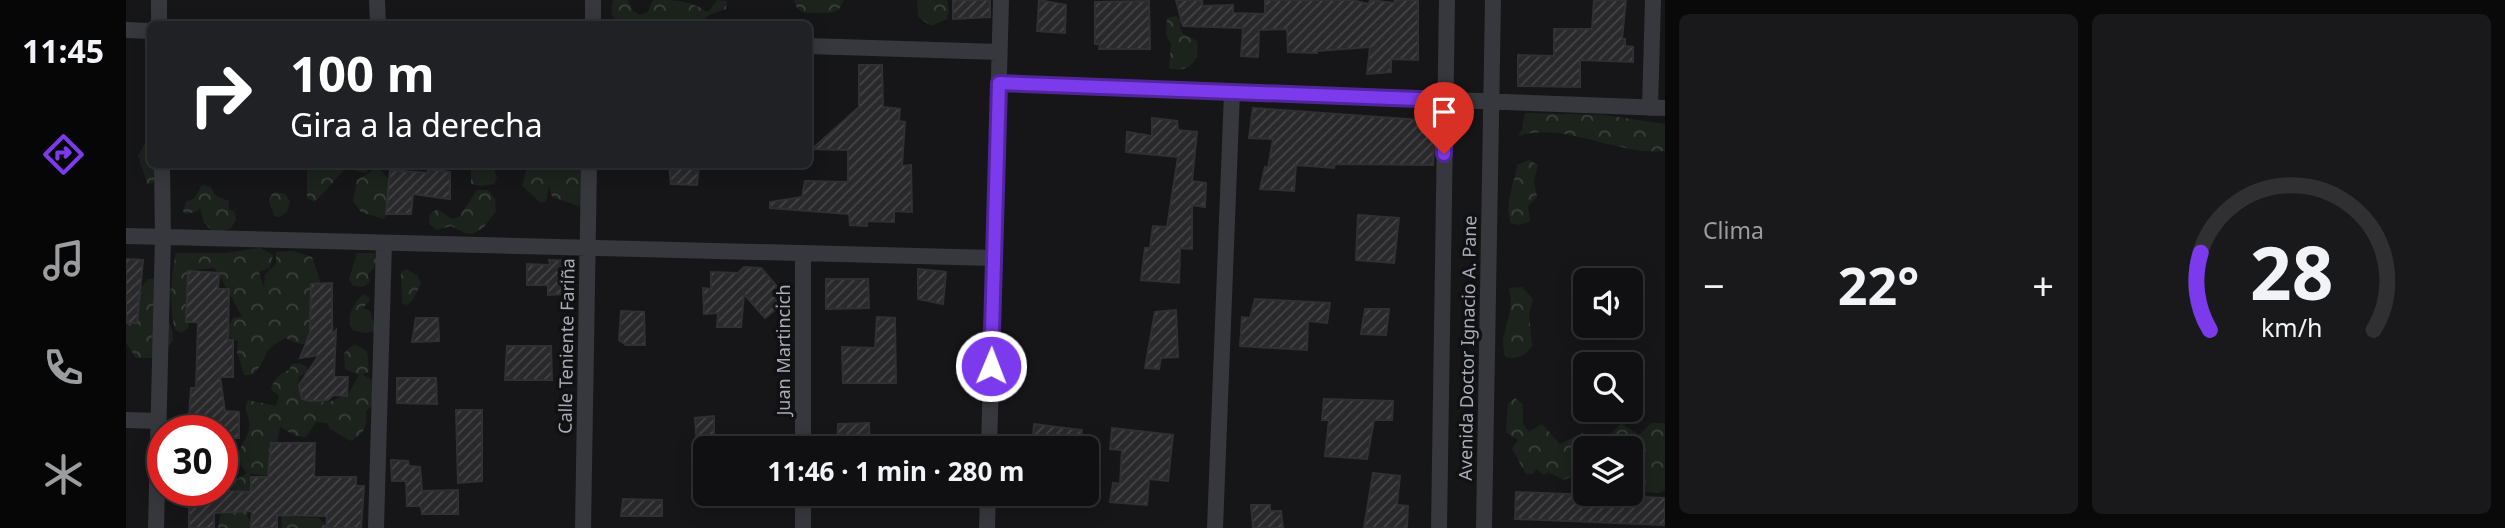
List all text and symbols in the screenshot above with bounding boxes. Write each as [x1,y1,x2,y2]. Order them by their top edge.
text: 11:45 [22,29,104,72]
text: 100 m [290,40,435,106]
icon: right [175,49,266,140]
pin [1414,82,1474,154]
icon: arrive [1425,93,1463,131]
text: Gira a la derecha [290,103,543,146]
icon: directions [39,130,88,179]
text: Clima [1703,214,1764,246]
street label: Avenida Doctor Ignacio A. Pane [1453,215,1481,481]
text: 28 [2250,222,2333,321]
icon: music [39,236,88,285]
text: 22° [1838,249,1919,320]
street label: Calle Teniente Fariña [552,258,580,434]
text: − [1703,259,1725,311]
text: + [2032,259,2054,311]
map controls [1573,268,1643,506]
button: sound [1573,268,1643,338]
street label: Juan Martincich [771,284,795,418]
text: km/h [2261,310,2322,344]
position arrow [954,329,1028,403]
icon: phone [39,343,88,392]
button: search [1573,352,1643,422]
speed limit sign: 30 [147,415,238,506]
button: layers [1573,436,1643,506]
icon: climate [39,450,88,499]
text: 11:46 · 1 min · 280 m [768,453,1024,489]

